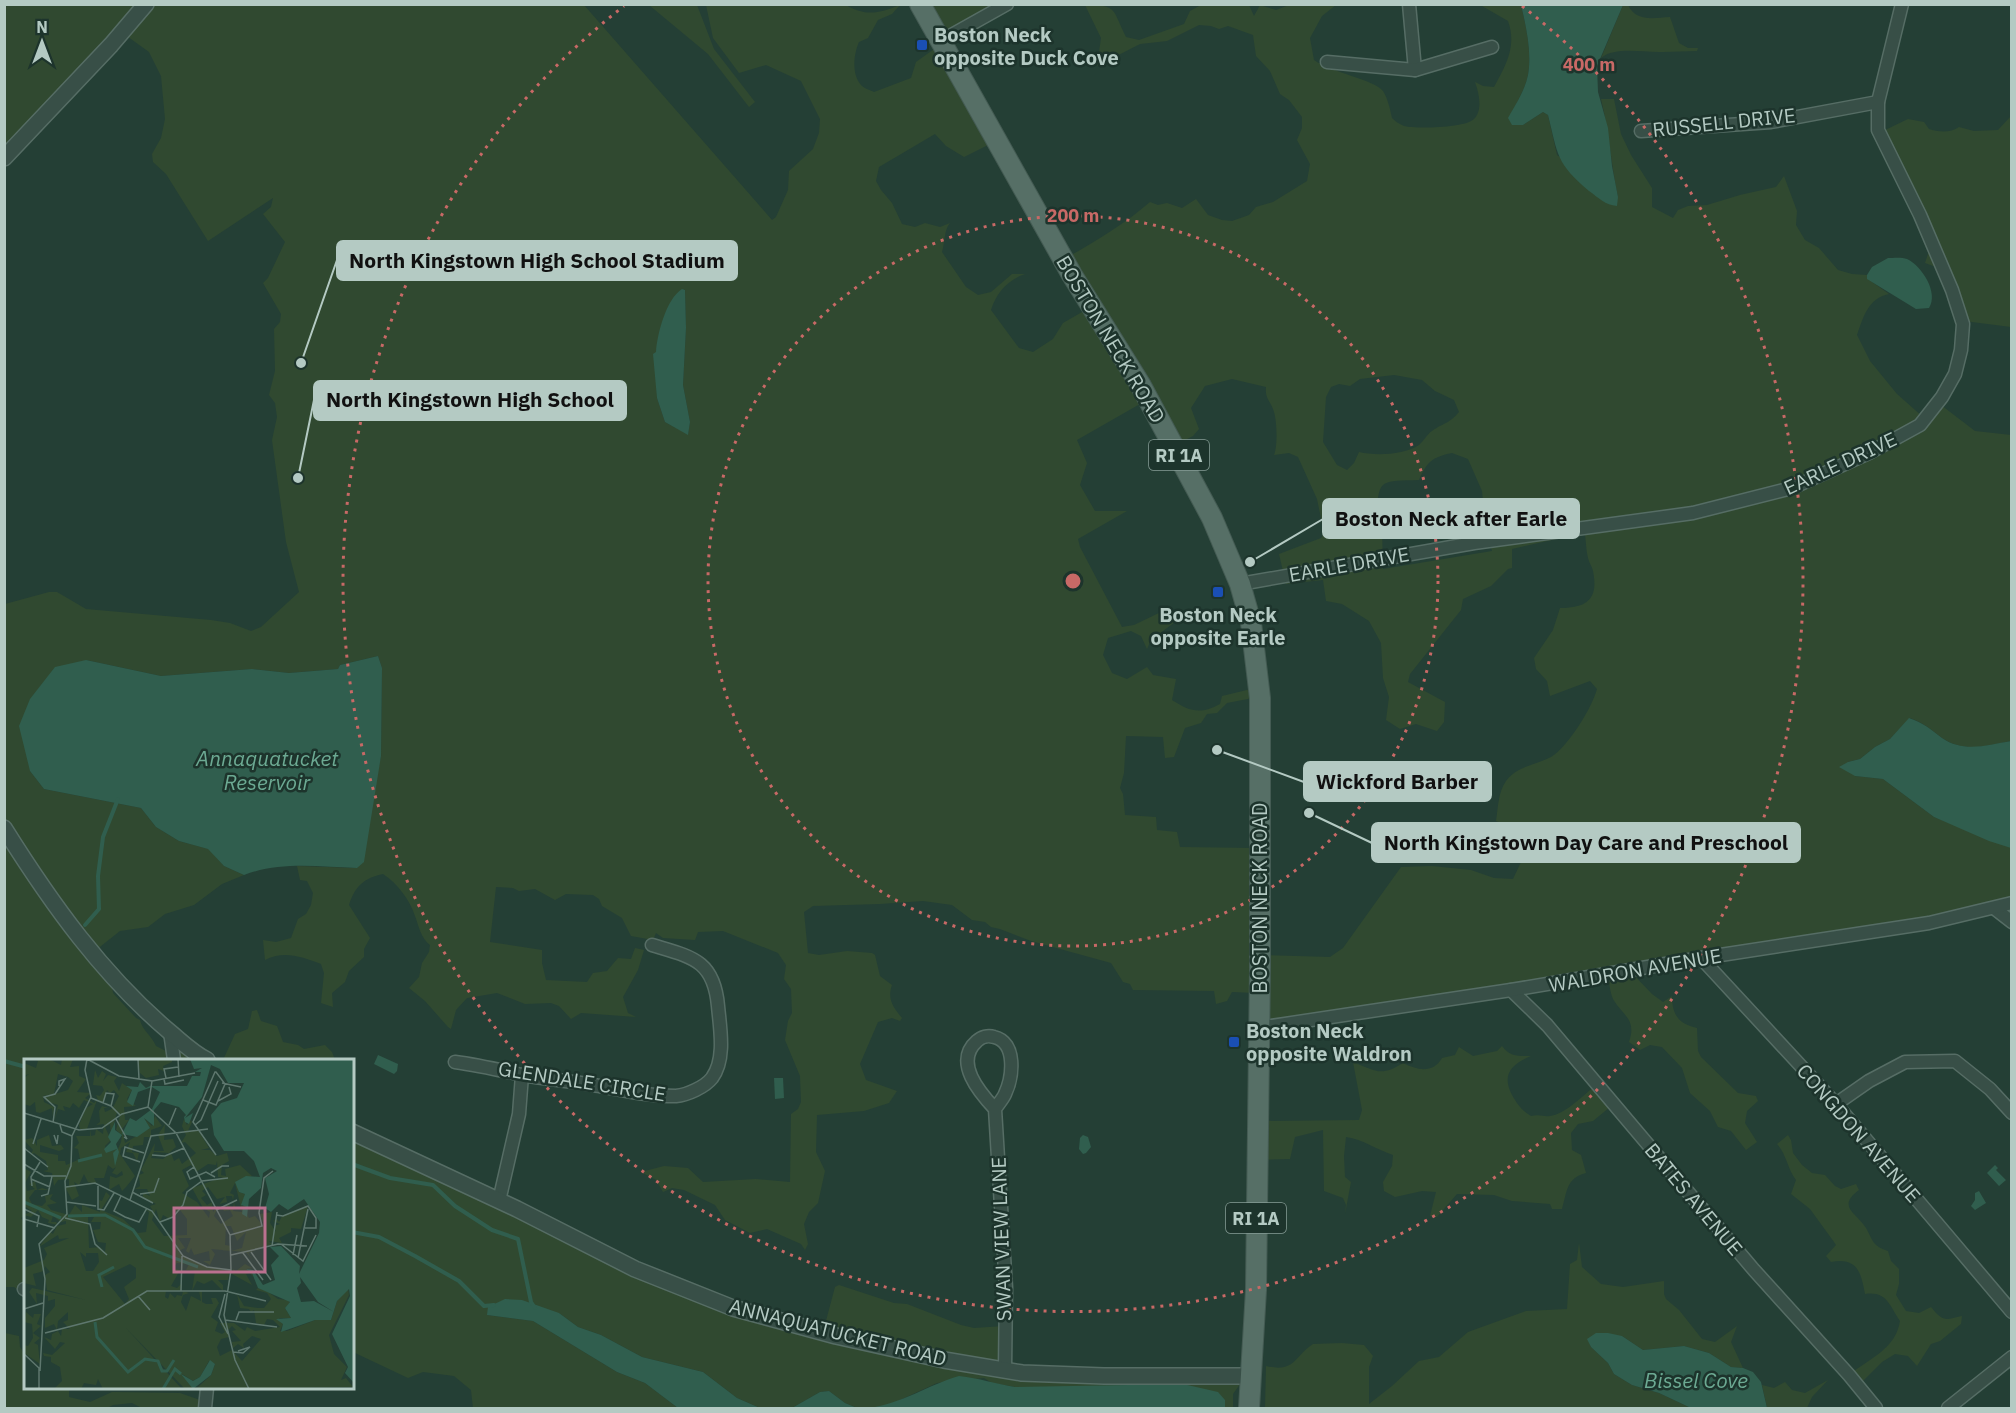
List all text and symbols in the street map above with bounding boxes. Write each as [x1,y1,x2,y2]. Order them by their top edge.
north arrow [12,12,72,72]
text: N [36,17,48,37]
place label: Boston Neck opposite Duck Cove [934,21,1119,71]
marker: Boston Neck opposite Duck Cove [915,38,929,52]
text: 400 m [1563,53,1615,76]
street label: RUSSELL DRIVE [1651,101,1797,143]
text: 200 m [1047,204,1099,227]
callout: North Kingstown High School Stadium [337,241,737,280]
text: North Kingstown High School Stadium [349,246,725,274]
street label: BOSTON NECK ROAD [1050,250,1172,428]
callout: North Kingstown High School [314,381,626,420]
text: North Kingstown High School [326,385,614,413]
street label: EARLE DRIVE [1779,425,1901,501]
road number: RI 1A [1149,440,1209,470]
callout: Boston Neck after Earle [1323,499,1579,538]
text: Boston Neck after Earle [1335,504,1567,532]
street label: EARLE DRIVE [1287,540,1411,588]
centre of rings [1063,571,1083,591]
marker: Boston Neck opposite Earle [1211,585,1225,599]
place label: Boston Neck opposite Earle [1150,601,1286,651]
water label: Annaquatucket Reservoir [195,744,339,796]
callout: Wickford Barber [1304,762,1491,801]
text: Wickford Barber [1316,767,1479,795]
street label: BOSTON NECK ROAD [1246,803,1273,993]
callout: North Kingstown Day Care and Preschool [1372,823,1800,862]
text: North Kingstown Day Care and Preschool [1384,828,1788,856]
street label: WALDRON AVENUE [1547,942,1723,998]
place label: Boston Neck opposite Waldron [1246,1017,1412,1067]
marker: Boston Neck opposite Waldron [1227,1035,1241,1049]
street label: GLENDALE CIRCLE [496,1054,668,1108]
street label: CONGDON AVENUE [1791,1058,1927,1208]
inset map [24,1059,354,1389]
street label: BATES AVENUE [1639,1137,1749,1261]
street label: SWAN VIEW LANE [985,1156,1017,1322]
road number: RI 1A [1226,1203,1286,1233]
street label: ANNAQUATUCKET ROAD [726,1292,950,1372]
water label: Bissel Cove [1644,1366,1748,1394]

